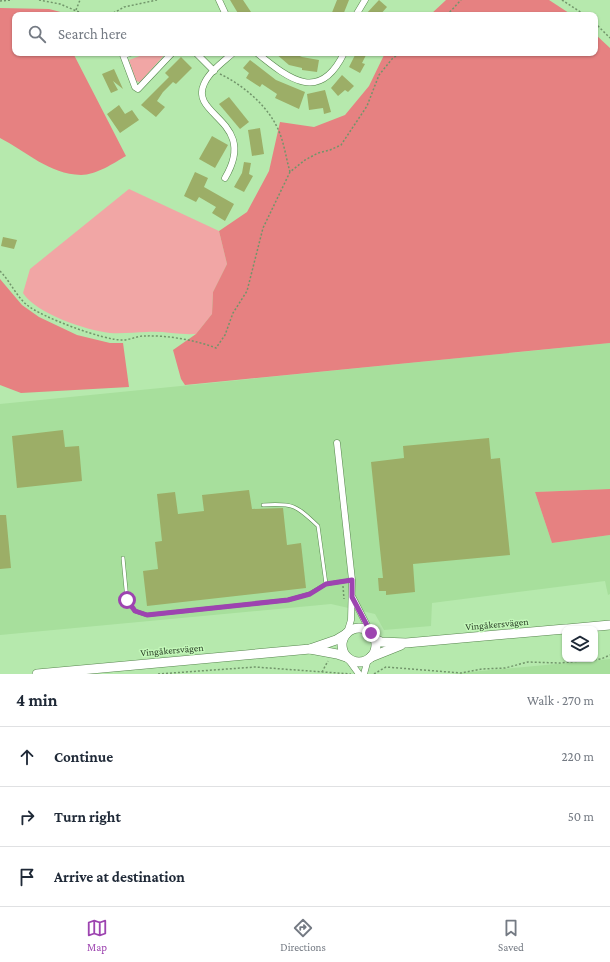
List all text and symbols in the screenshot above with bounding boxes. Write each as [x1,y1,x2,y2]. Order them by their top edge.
search box [12,12,598,56]
icon: search [26,23,48,45]
text: Search here [58,26,127,42]
route start [118,591,136,609]
street label: Vingåkersvägen [465,616,530,632]
route end [362,624,380,642]
map controls [562,626,598,662]
button: layers [562,626,598,662]
street label: Vingåkersvägen [140,642,205,658]
text: 4 min [16,691,58,710]
text: Walk · 270 m [527,693,594,708]
icon: ahead [16,746,38,768]
text: Continue [54,749,113,765]
text: 220 m [561,749,594,764]
icon: right [16,806,38,828]
text: Turn right [54,809,121,825]
text: 50 m [568,809,594,824]
icon: arrive [16,866,38,888]
text: Arrive at destination [54,869,185,885]
tab: Map [86,917,108,953]
tab: Directions [280,917,326,953]
tab: Saved [498,917,524,953]

